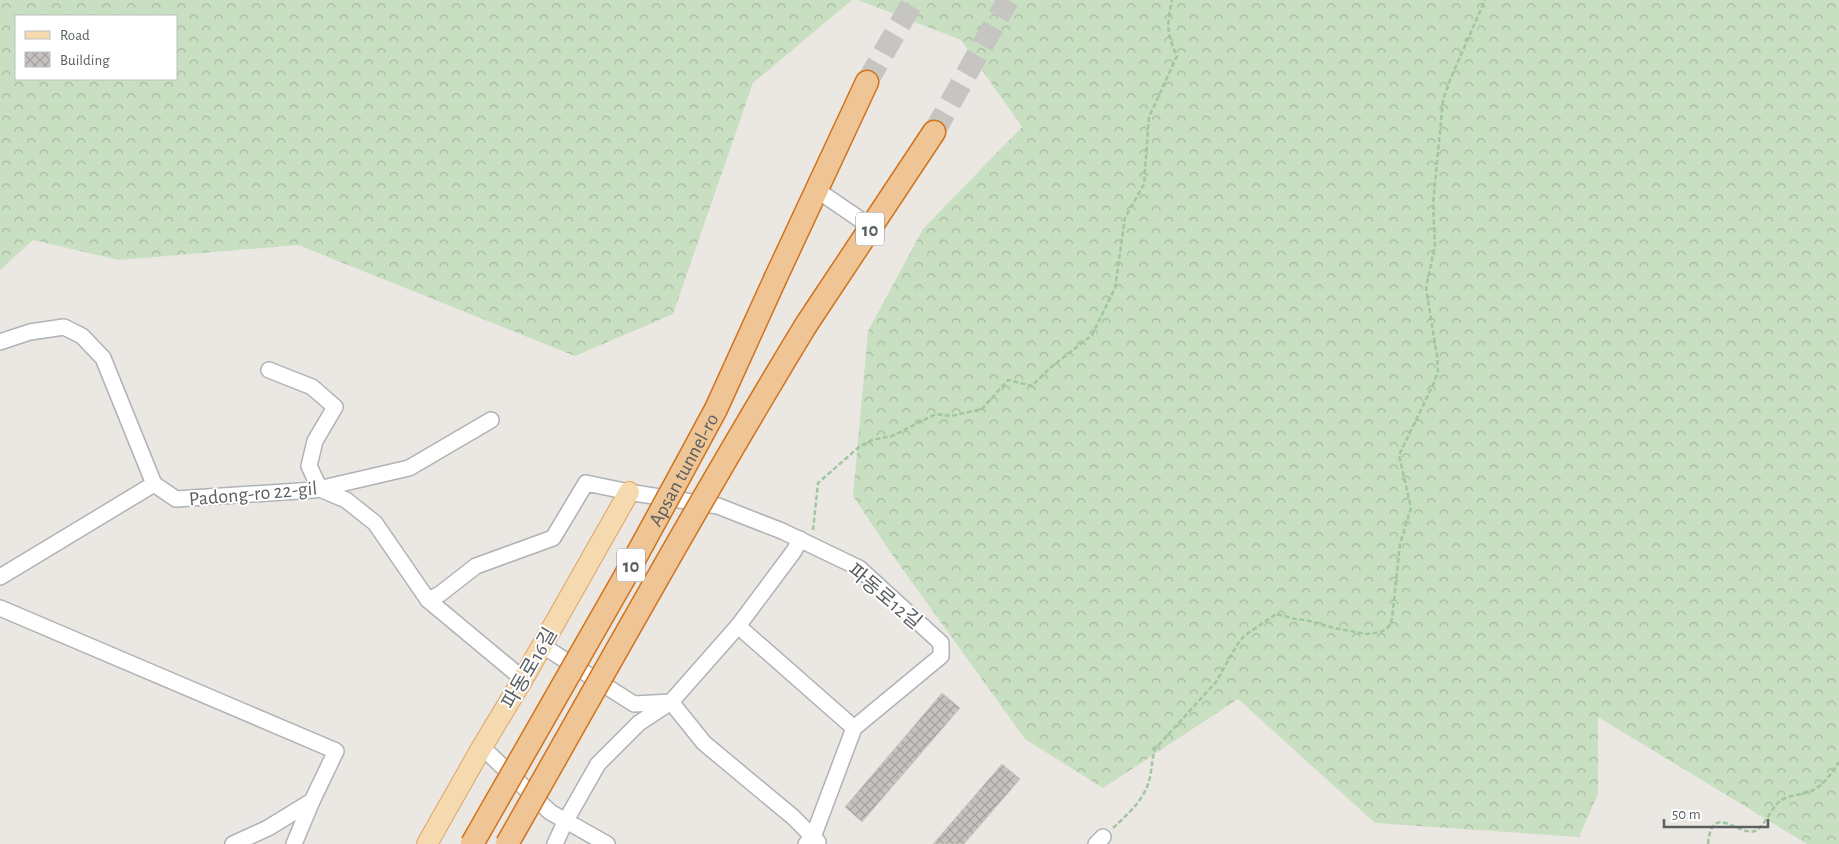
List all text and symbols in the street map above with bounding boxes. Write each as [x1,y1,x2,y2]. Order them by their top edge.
legend [15,15,178,80]
text: Road [60,28,90,43]
text: Building [60,53,110,68]
road number: 10 [856,212,884,245]
street label: Apsan tunnel-ro [646,410,723,530]
street label: Padong-ro 22-gil [188,478,318,510]
road number: 10 [617,548,645,582]
street label: 파동로12길 [844,560,926,633]
street label: 파동로16길 [498,624,561,712]
scale bar [1664,796,1768,828]
text: 50 m [1672,807,1701,822]

